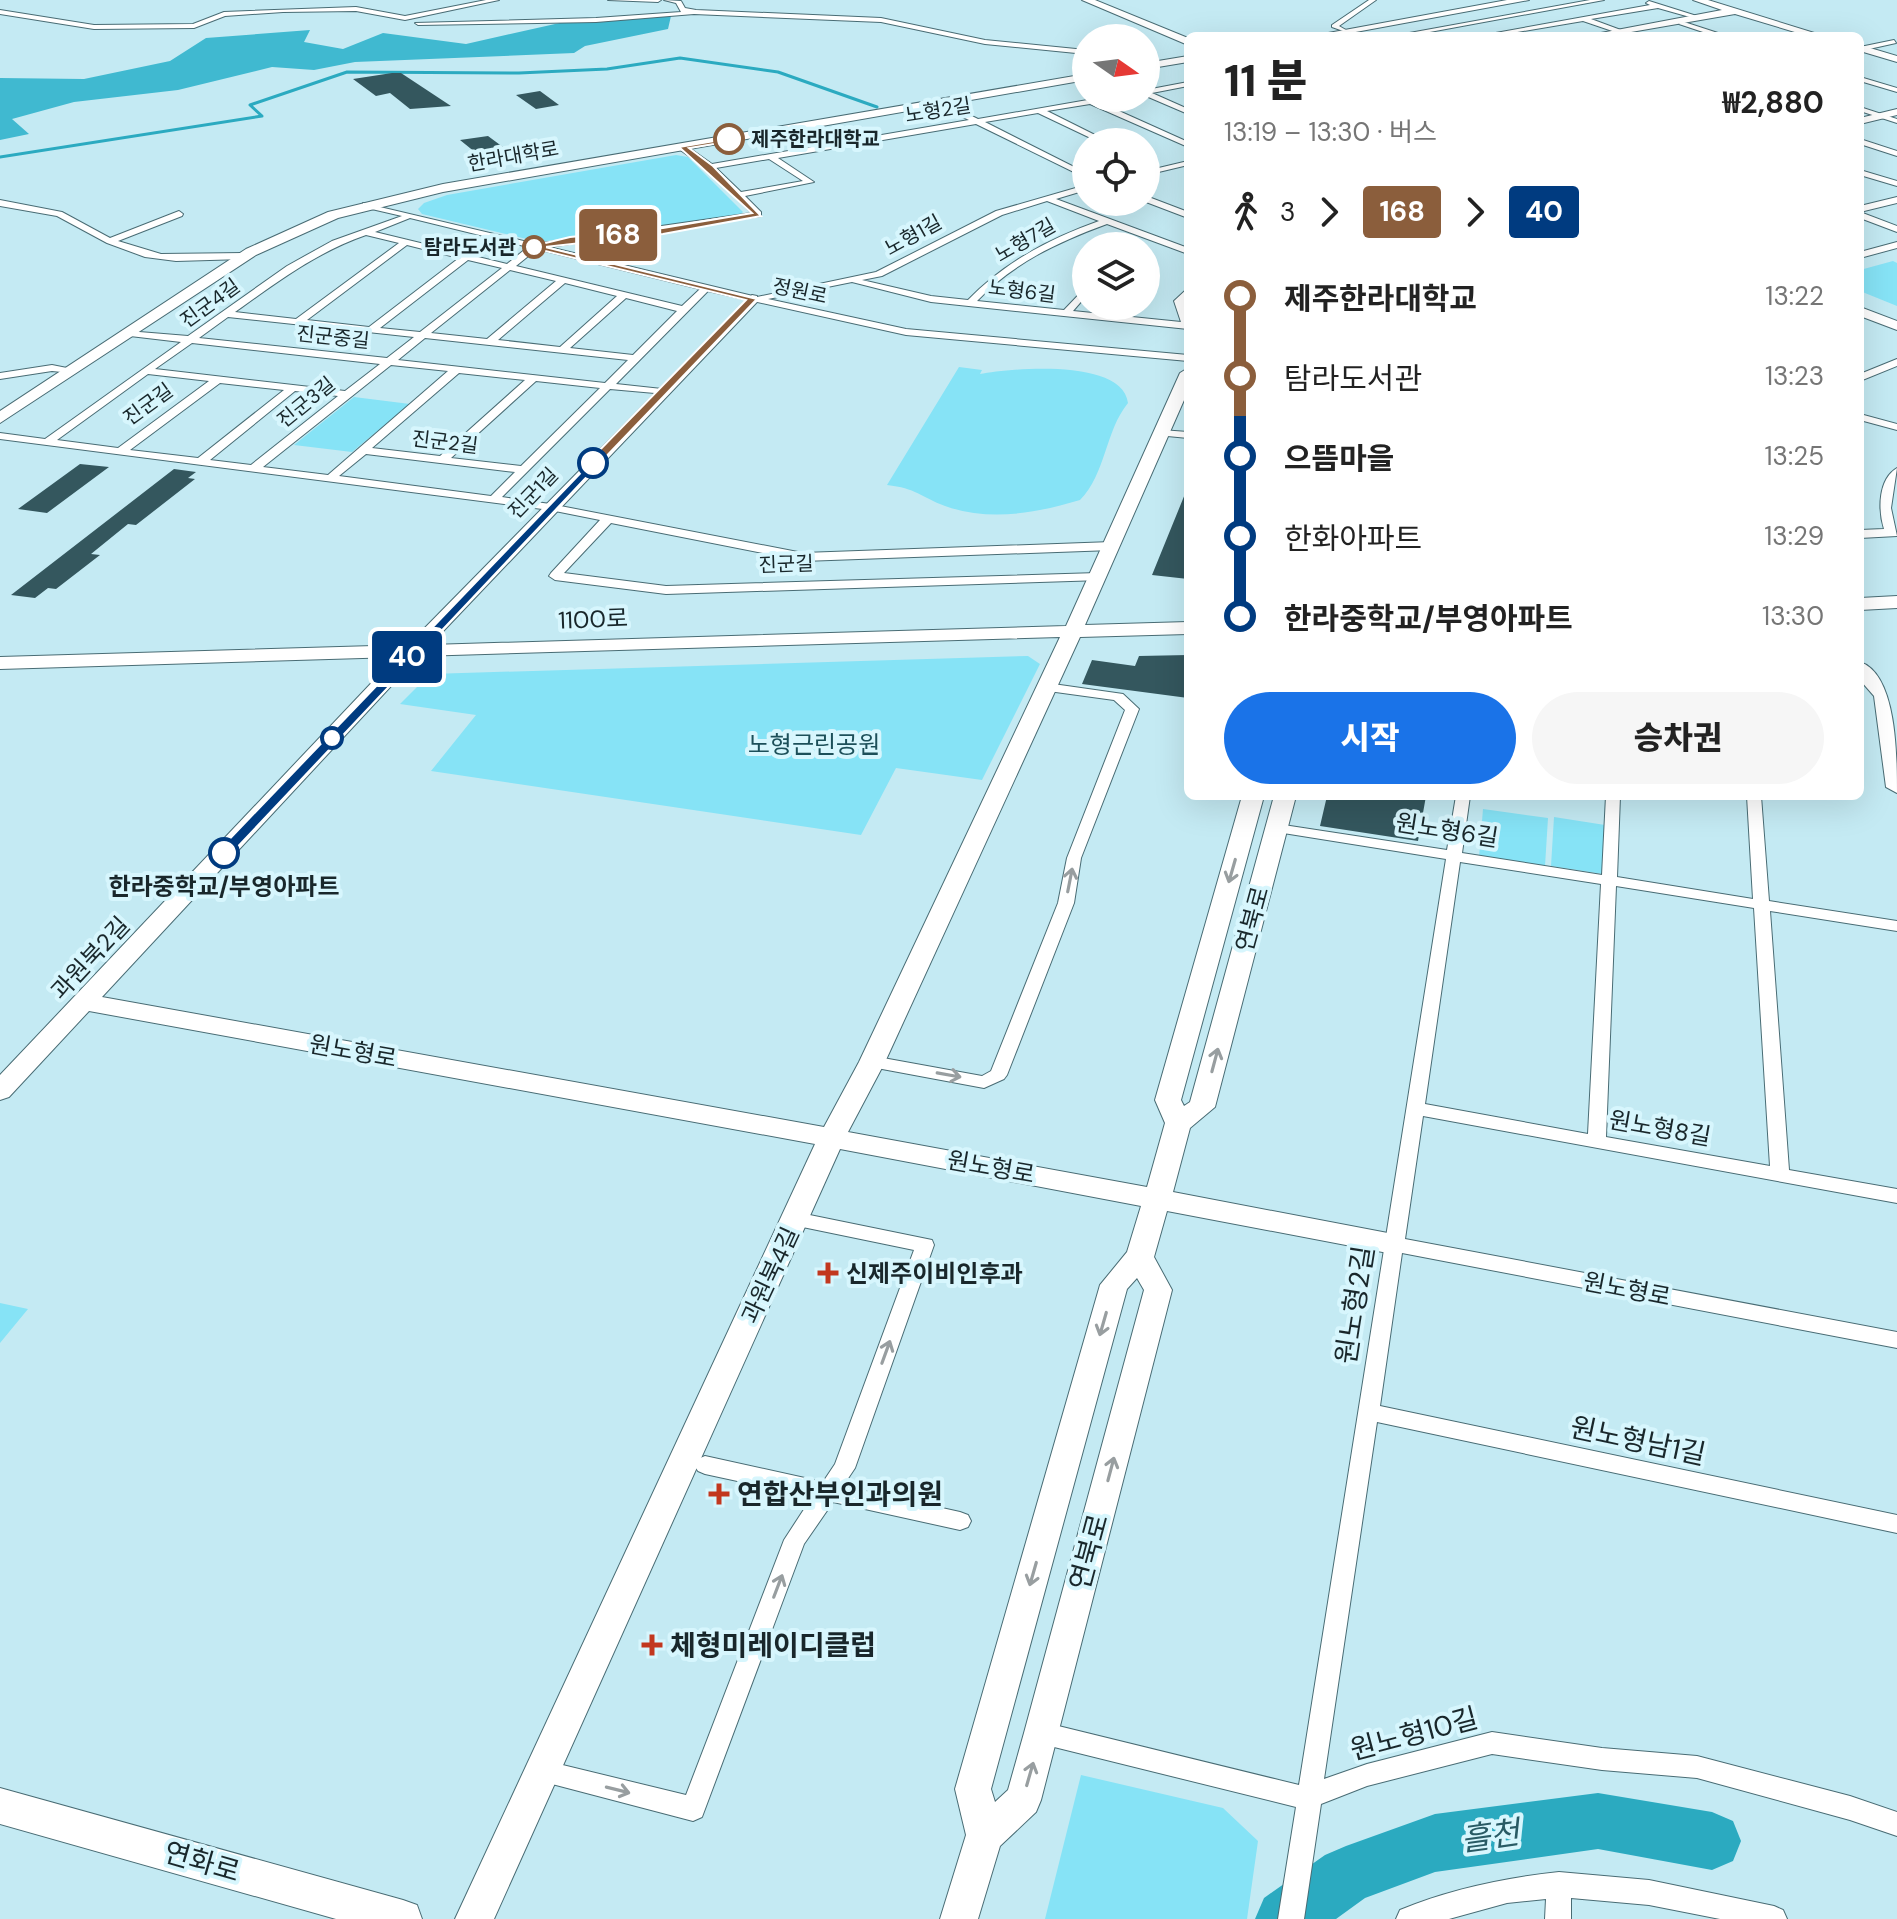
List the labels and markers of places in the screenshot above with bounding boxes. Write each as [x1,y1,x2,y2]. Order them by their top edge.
marker: 제주한라대학교 [714,124,744,154]
place label: 제주한라대학교 [751,126,880,152]
place label: 탐라도서관 [424,234,517,260]
marker: 탐라도서관 [523,236,545,258]
unlabelled marker [578,448,608,478]
unlabelled marker [321,727,343,749]
marker: 한라중학교/부영아파트 [209,838,239,868]
place label: 한라중학교/부영아파트 [108,871,340,902]
place label: 신제주이비인후과 [846,1258,1023,1289]
marker: 신제주이비인후과 [817,1262,839,1284]
place label: 연합산부인과의원 [737,1476,943,1513]
marker: 연합산부인과의원 [708,1483,730,1505]
place label: 체형미레이디클럽 [670,1627,876,1664]
marker: 체형미레이디클럽 [641,1634,663,1656]

